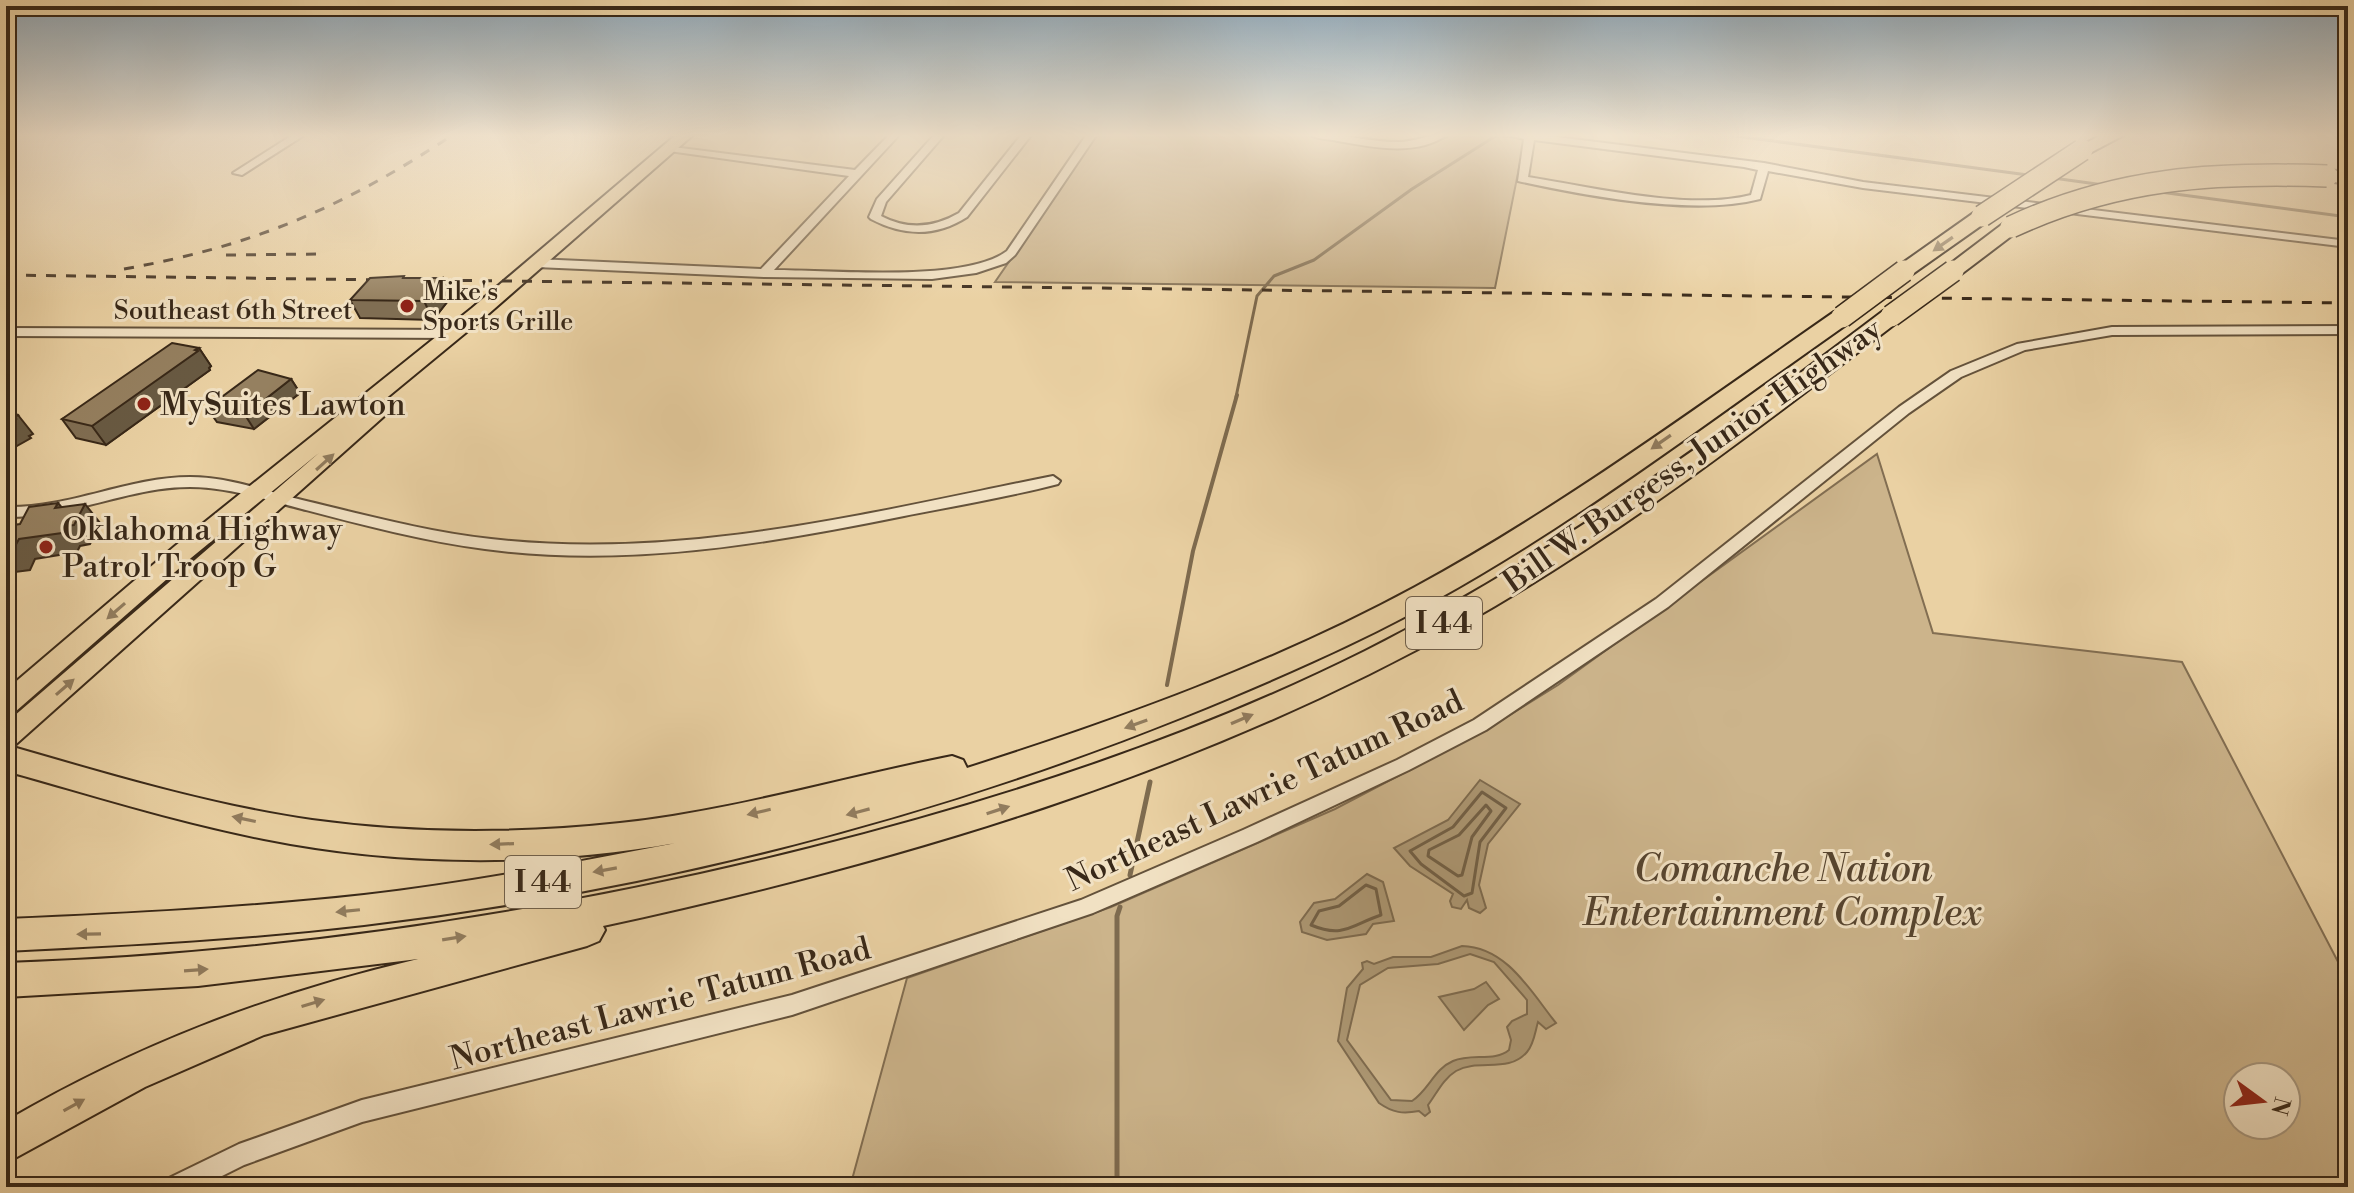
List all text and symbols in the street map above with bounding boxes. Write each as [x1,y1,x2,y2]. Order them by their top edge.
one-way arrow [1933,235,1954,251]
place label: Mike's Sports Grille [423,276,574,338]
street label: Southeast 6th Street [114,295,352,327]
marker: Mike's Sports Grille [398,297,416,315]
street label: Bill W. Burgess, Junior Highway [1495,309,1890,603]
place label: MySuites Lawton [160,385,406,425]
marker: MySuites Lawton [135,395,153,413]
one-way arrow [1651,434,1672,449]
one-way arrow [315,453,334,471]
place label: Oklahoma Highway Patrol Troop G [62,510,343,587]
marker: Oklahoma Highway Patrol Troop G [37,538,55,556]
road number: I 44 [1406,597,1482,649]
one-way arrow [106,601,125,619]
one-way arrow [55,679,75,696]
street label: Northeast Lawrie Tatum Road [1059,681,1469,901]
one-way arrow [1230,712,1254,725]
one-way arrow [1123,718,1147,731]
one-way arrow [986,803,1010,815]
one-way arrow [747,806,772,819]
one-way arrow [846,806,870,819]
one-way arrow [231,813,256,825]
one-way arrow [489,837,514,850]
park label: Comanche Nation Entertainment Complex [1582,846,1983,937]
road number: I 44 [505,856,581,908]
one-way arrow [592,865,617,877]
one-way arrow [335,904,360,917]
one-way arrow [76,927,101,940]
street label: Northeast Lawrie Tatum Road [446,929,875,1079]
one-way arrow [441,931,466,943]
one-way arrow [184,963,209,976]
one-way arrow [301,996,325,1009]
north arrow [2222,1061,2302,1141]
text: N [2264,1094,2295,1118]
one-way arrow [63,1098,85,1112]

